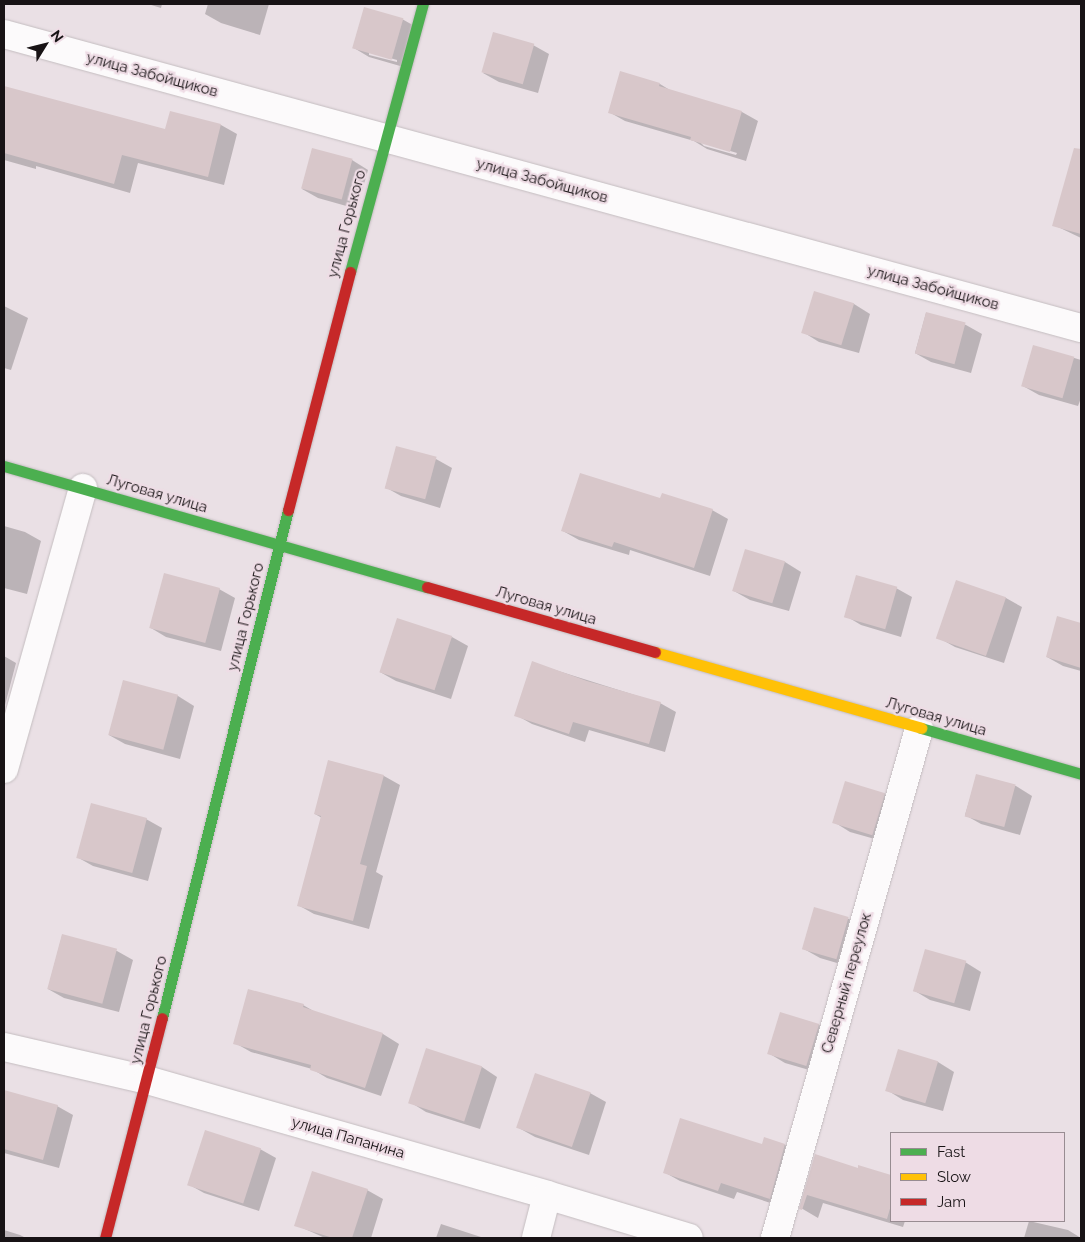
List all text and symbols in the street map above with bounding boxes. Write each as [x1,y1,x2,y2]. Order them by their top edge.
north arrow [20,20,70,70]
text: N [48,27,67,45]
street label: улица Забойщиков [84,49,220,101]
street label: улица Забойщиков [474,155,610,207]
street label: улица Горького [324,168,370,280]
street label: улица Забойщиков [865,262,1001,314]
street label: Луговая улица [104,471,210,517]
street label: улица Горького [224,561,268,673]
street label: Луговая улица [493,583,599,629]
street label: Луговая улица [883,694,989,740]
street label: Северный переулок [818,911,876,1055]
street label: улица Горького [127,954,171,1066]
street label: улица Папанина [290,1113,406,1163]
legend [890,1132,1065,1222]
text: Fast [937,1143,965,1161]
text: Slow [937,1168,971,1186]
text: Jam [937,1193,966,1211]

